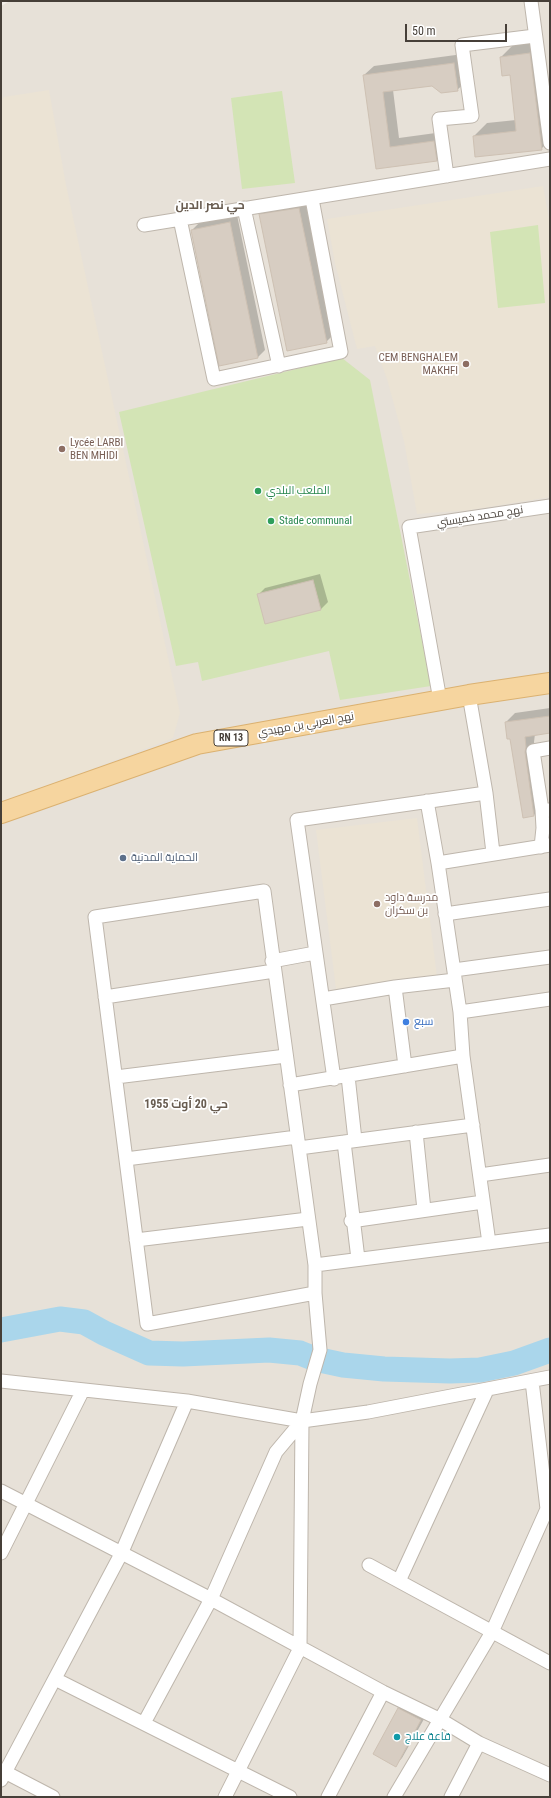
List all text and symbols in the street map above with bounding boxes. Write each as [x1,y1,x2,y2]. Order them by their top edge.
scale bar [407,16,509,42]
text: 50 m [412,24,436,38]
district label: حي نصر الدين [175,199,245,213]
place label: CEM BENGHALEM MAKHFI [378,351,458,377]
marker: CEM BENGHALEM MAKHFI [461,359,471,369]
place label: Lycée LARBI BEN MHIDI [70,436,123,462]
marker: Lycée LARBI BEN MHIDI [57,444,67,454]
place label: الملعب البلدي [266,484,330,498]
marker: الملعب البلدي [253,486,263,496]
street label: نهج محمد خميستي [436,504,524,530]
place label: Stade communal [279,514,352,528]
marker: Stade communal [266,516,276,526]
street label: نهج العربي بن مهيدي [257,710,355,740]
road number: RN 13 [214,730,248,746]
place label: الحماية المدنية [131,851,198,865]
marker: الحماية المدنية [118,853,128,863]
place label: مدرسة داود بن سكران [385,891,438,917]
marker: مدرسة داود بن سكران [372,899,382,909]
place label: سبع [414,1015,433,1029]
marker: سبع [401,1017,411,1027]
district label: حي 20 أوت 1955 [144,1098,228,1112]
place label: قاعة علاج [405,1730,451,1744]
marker: قاعة علاج [392,1732,402,1742]

